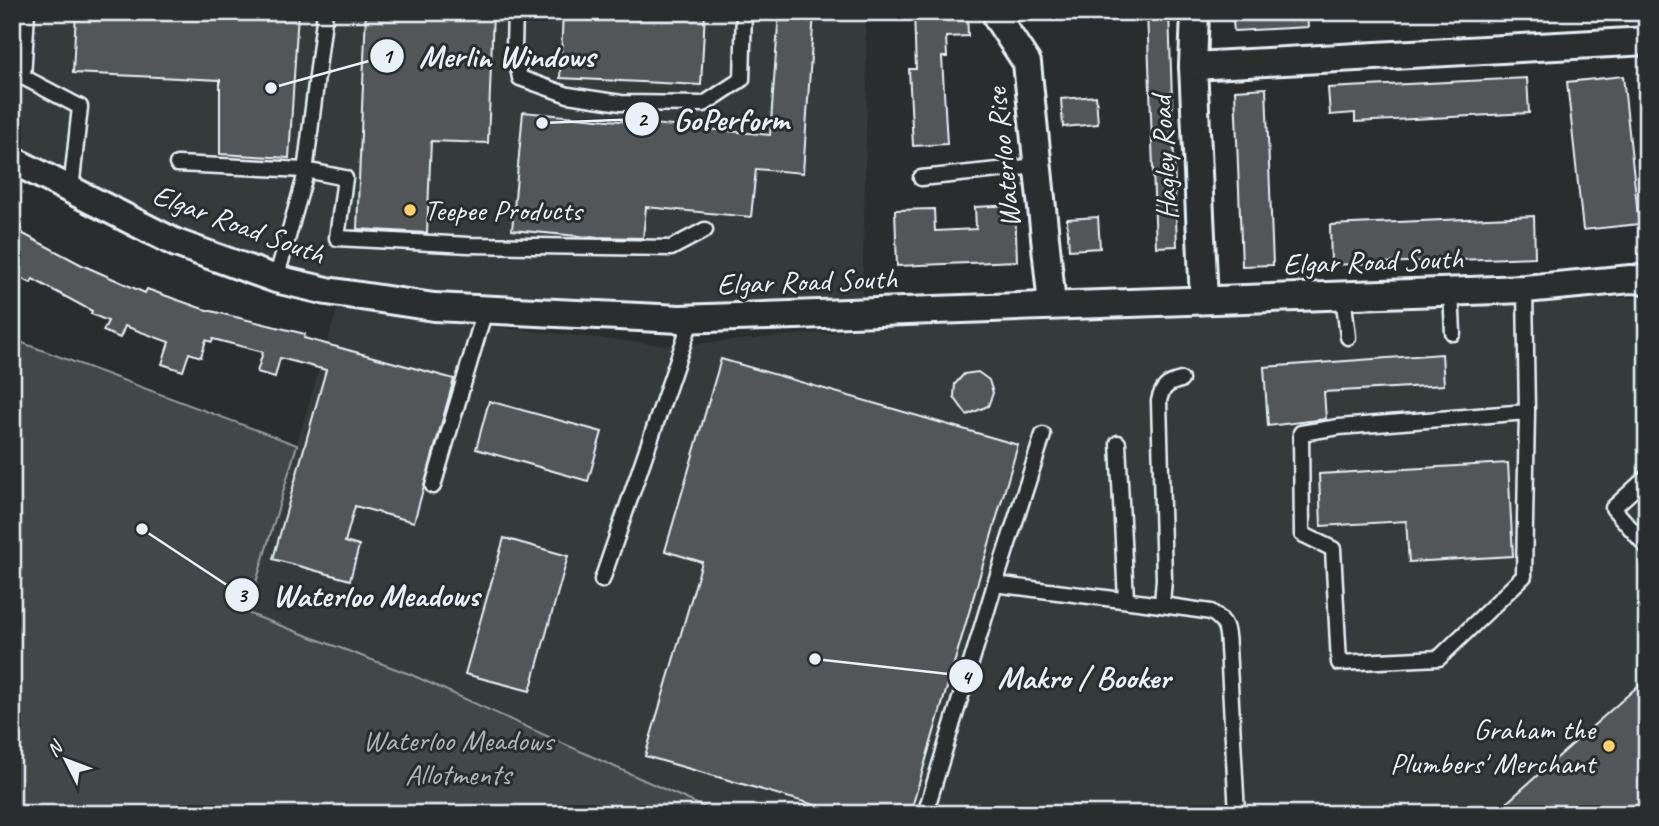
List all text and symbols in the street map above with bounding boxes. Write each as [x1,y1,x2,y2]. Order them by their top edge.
callout: Merlin Windows [369,29,610,82]
text: Merlin Windows [419,36,598,77]
text: 1 [382,43,394,69]
street label: Waterloo Rise [977,84,1029,230]
street label: Hagley Road [1142,91,1186,221]
callout: GoPerform [624,92,802,145]
text: GoPerform [674,99,791,140]
text: 2 [637,106,649,132]
street label: Elgar Road South [148,175,331,273]
place label: Teepee Products [424,191,584,229]
marker: Teepee Products [402,202,418,218]
street label: Elgar Road South [1282,239,1464,283]
street label: Elgar Road South [716,259,898,303]
callout: Waterloo Meadows [224,568,493,621]
text: Waterloo Meadows [273,575,482,616]
text: 3 [237,582,249,608]
callout: Makro / Booker [949,650,1184,703]
text: Makro / Booker [998,657,1174,698]
text: 4 [961,664,973,690]
place label: Graham the Plumbers' Merchant [1390,710,1598,782]
park label: Waterloo Meadows Allotments [363,721,556,793]
north arrow [32,724,102,794]
text: N [41,734,69,762]
marker: Graham the Plumbers' Merchant [1601,738,1617,754]

